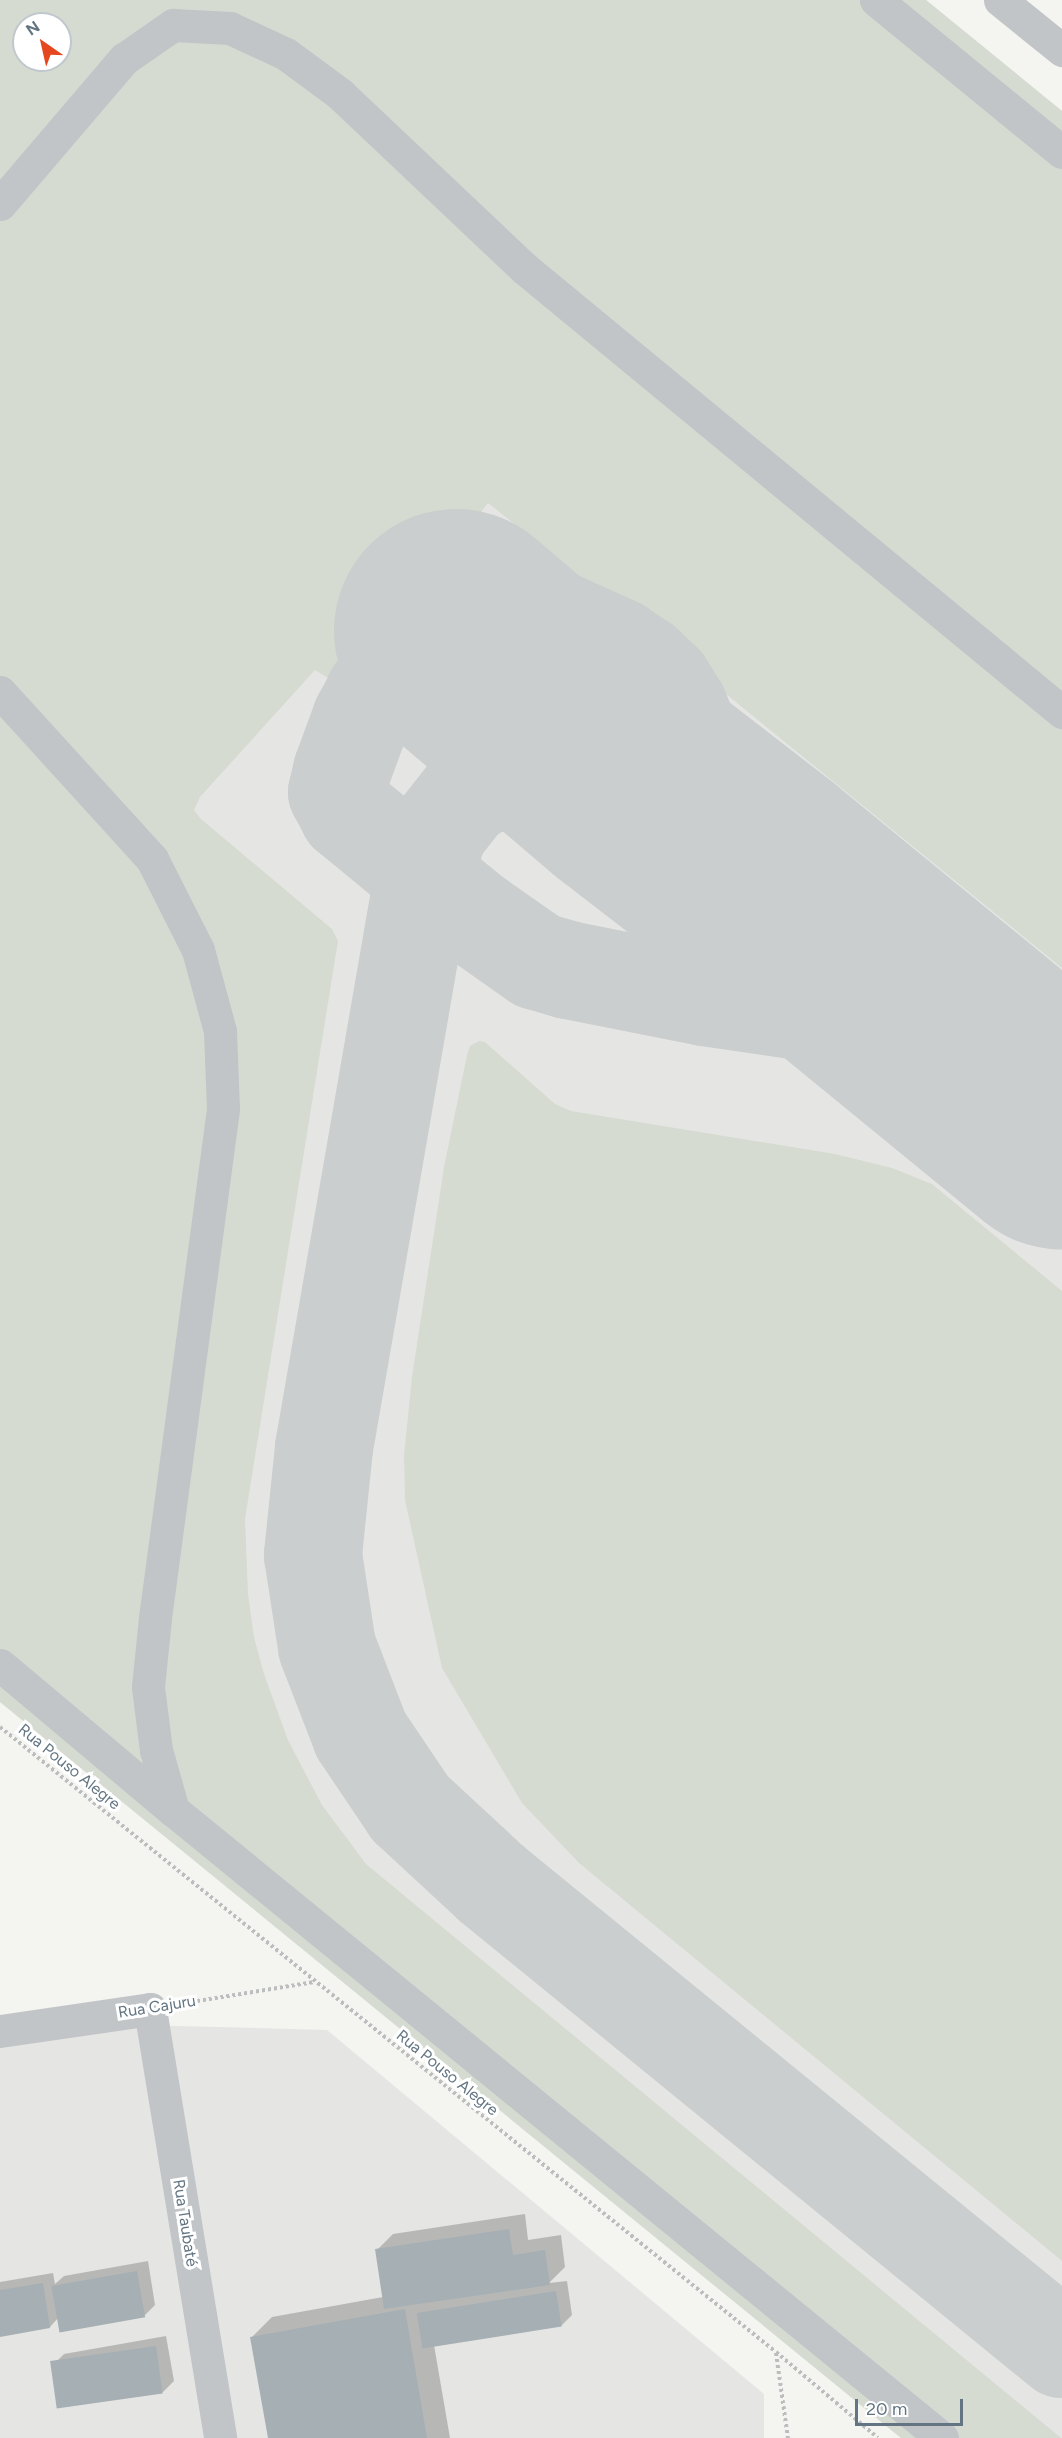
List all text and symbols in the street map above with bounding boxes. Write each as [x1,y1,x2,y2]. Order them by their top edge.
north arrow [12,12,72,72]
text: N [22,17,43,40]
street label: Rua Pouso Alegre [14,1720,124,1814]
street label: Rua Cajuru [117,1991,197,2023]
street label: Rua Pouso Alegre [392,2026,502,2120]
street label: Rua Taubaté [169,2178,201,2268]
scale bar [858,2387,966,2425]
text: 20 m [866,2398,907,2420]

